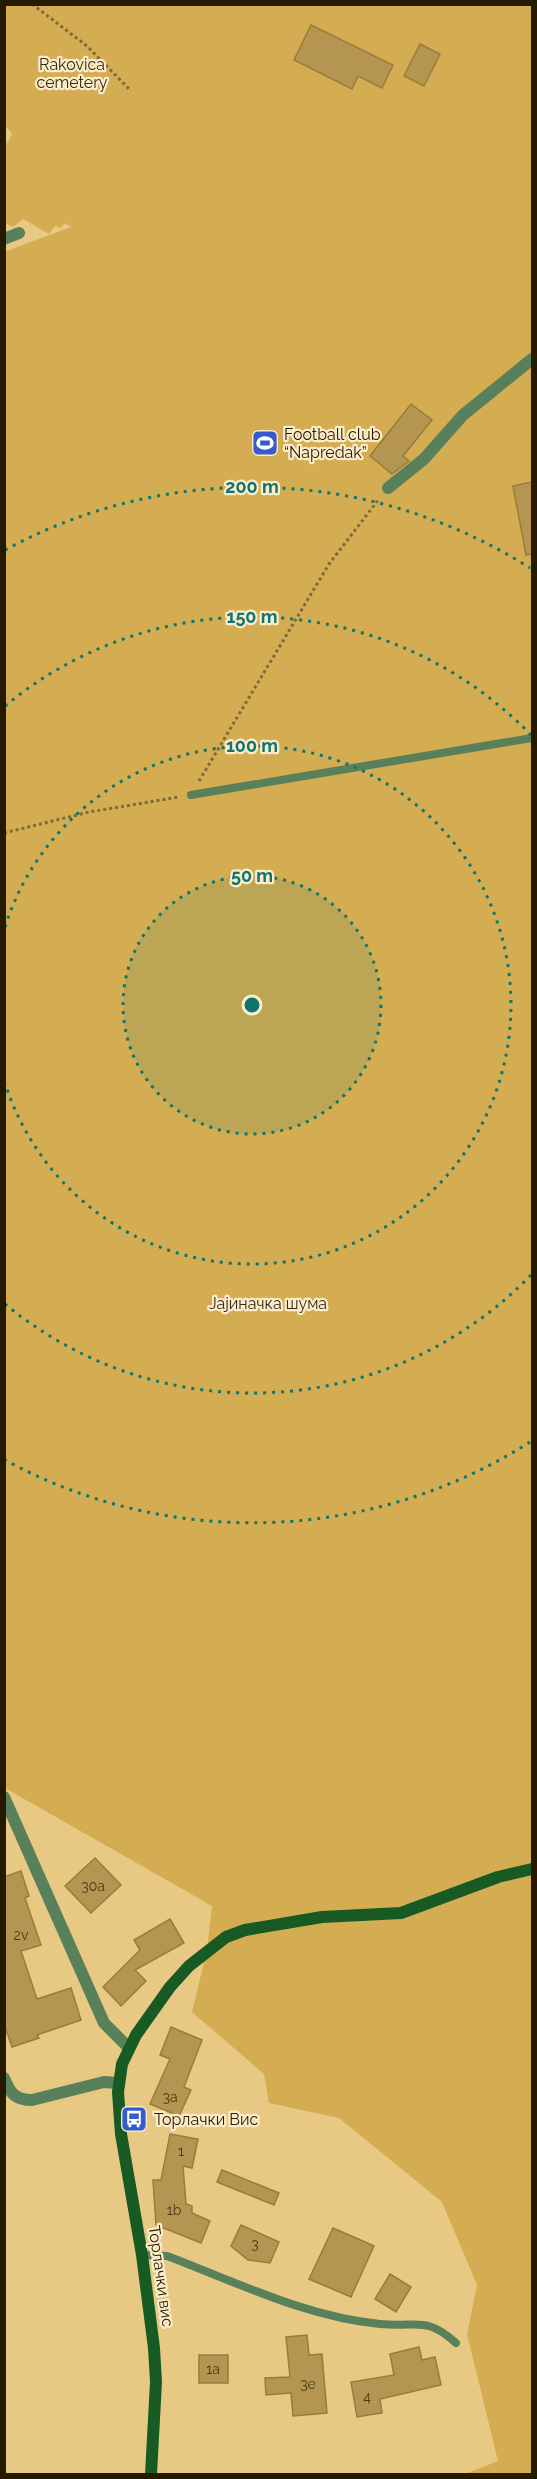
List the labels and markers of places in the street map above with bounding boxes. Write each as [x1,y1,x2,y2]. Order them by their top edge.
place label: Football club “Napredak” [284,425,381,462]
sports icon: Football club “Napredak” [250,428,280,458]
centre of rings [242,995,262,1015]
bus stop icon: Торлачки Вис [119,2104,149,2134]
place label: Торлачки Вис [154,2110,259,2129]

